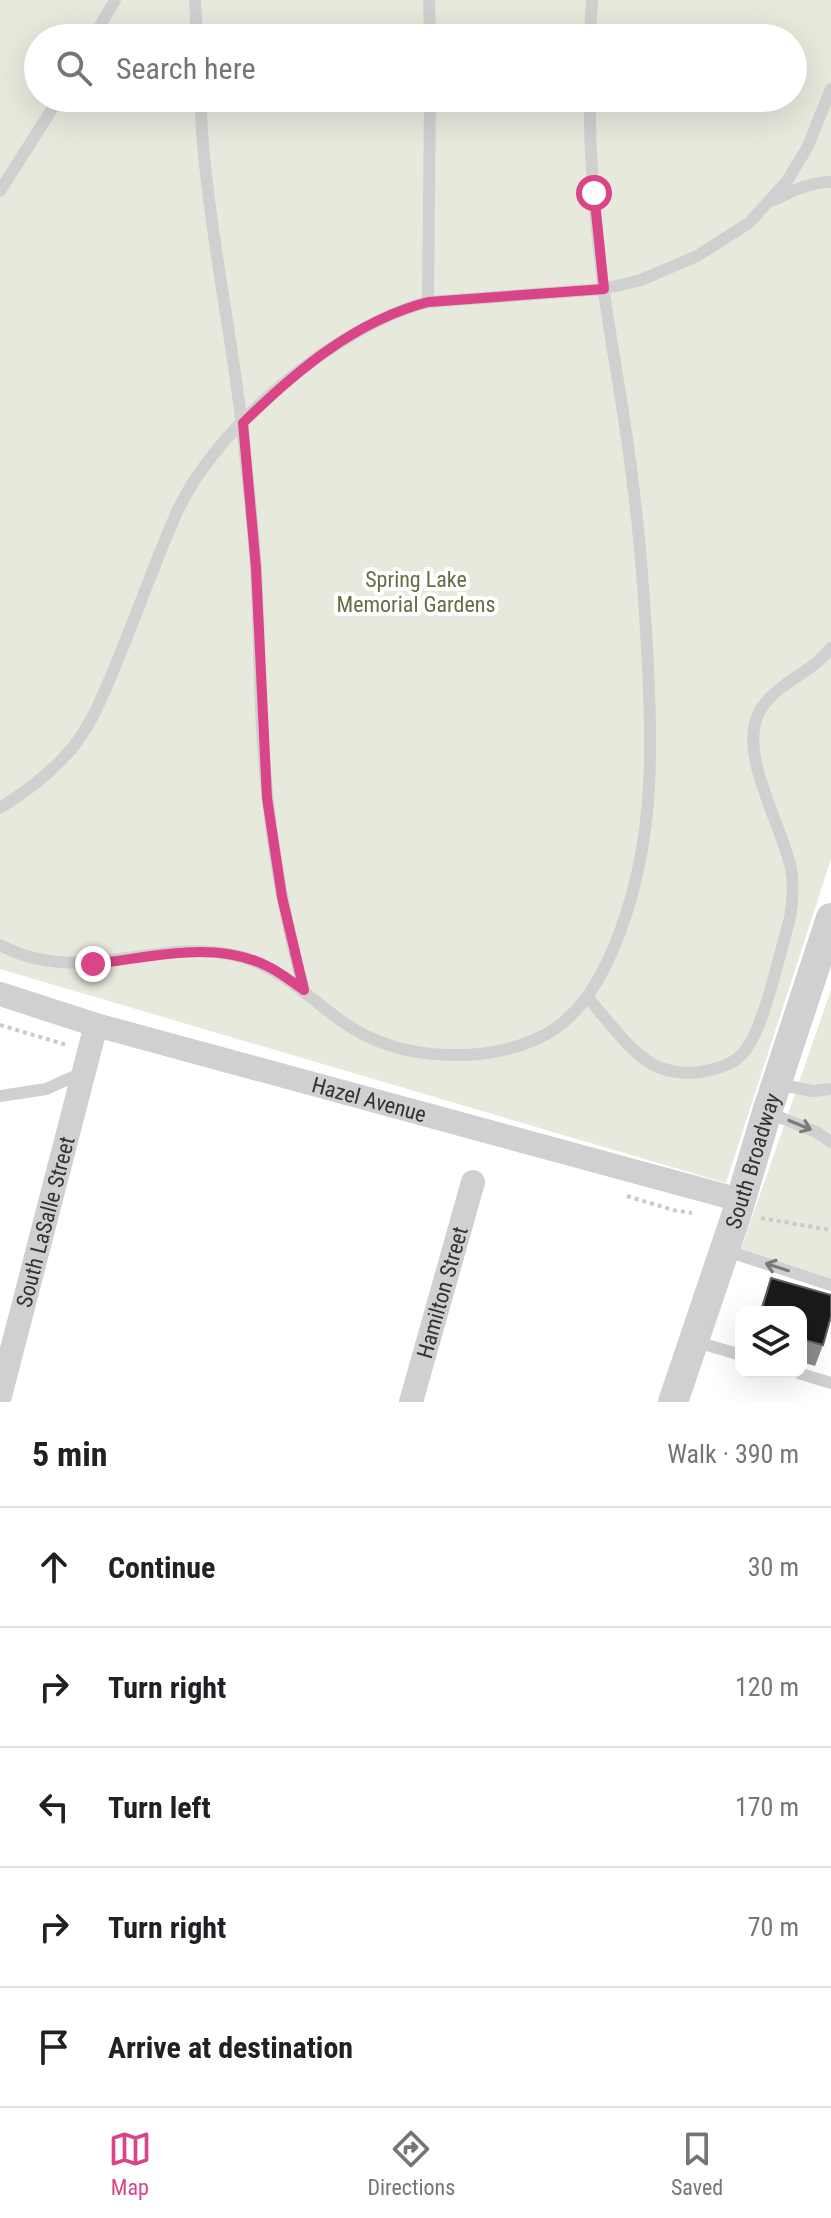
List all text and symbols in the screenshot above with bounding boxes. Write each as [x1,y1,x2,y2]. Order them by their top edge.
search box [24,24,807,112]
icon: search [52,46,96,90]
text: Search here [116,51,256,86]
route start [576,175,612,211]
park label: Spring Lake Memorial Gardens [337,567,495,617]
route end [75,946,111,982]
street label: Hazel Avenue [309,1072,429,1127]
street label: South Broadway [721,1090,785,1232]
one-way arrow [787,1119,812,1133]
street label: South LaSalle Street [12,1134,80,1310]
street label: Hamilton Street [412,1224,473,1361]
one-way arrow [765,1259,790,1274]
map controls [735,1306,807,1378]
button: layers [735,1306,807,1378]
text: 5 min [32,1434,108,1474]
text: Walk · 390 m [667,1439,799,1469]
icon: ahead [32,1545,76,1589]
text: Continue [108,1550,215,1585]
text: 30 m [748,1552,799,1582]
icon: right [32,1665,76,1709]
text: Turn right [108,1670,226,1705]
text: 120 m [735,1672,799,1702]
icon: left [32,1785,76,1829]
text: Turn left [108,1790,211,1825]
text: 170 m [735,1792,799,1822]
icon: right [32,1905,76,1949]
text: Turn right [108,1910,226,1945]
text: 70 m [748,1912,799,1942]
icon: arrive [32,2025,76,2069]
text: Arrive at destination [108,2030,353,2065]
tab: Map [108,2127,152,2200]
tab: Directions [367,2127,455,2200]
tab: Saved [671,2127,723,2200]

